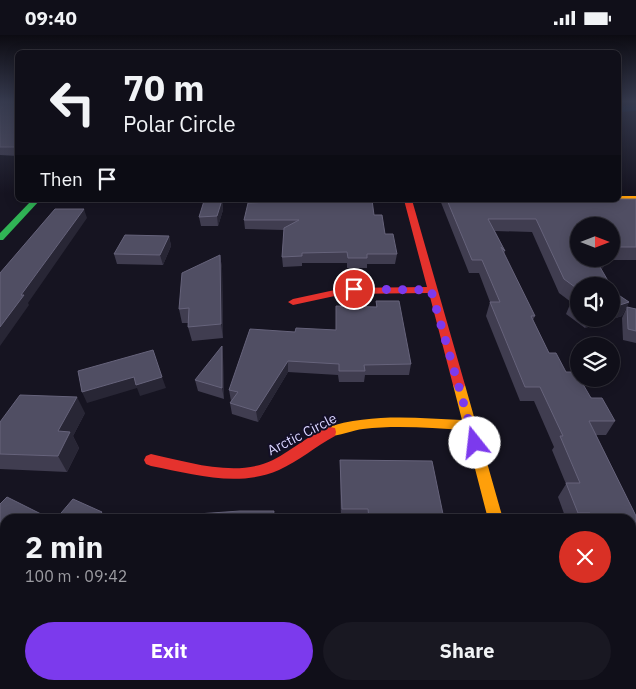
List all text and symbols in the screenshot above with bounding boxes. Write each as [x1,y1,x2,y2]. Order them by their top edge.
text: 09:40 [25,6,77,30]
text: 70 m [123,65,205,111]
icon: left [40,70,105,135]
text: Polar Circle [123,109,235,138]
icon: arrive [93,165,121,193]
text: Then [40,167,83,191]
north arrow [570,217,620,267]
map controls [570,217,620,387]
pin [333,268,375,310]
icon: arrive [340,275,368,303]
button: sound [570,277,620,327]
button: layers [570,337,620,387]
street label: Arctic Circle [264,409,340,459]
position arrow [448,416,500,468]
text: 2 min [25,527,103,566]
button: close [559,531,611,583]
text: 100 m · 09:42 [25,566,127,586]
button: Exit [25,622,313,680]
button: Share [323,622,611,680]

